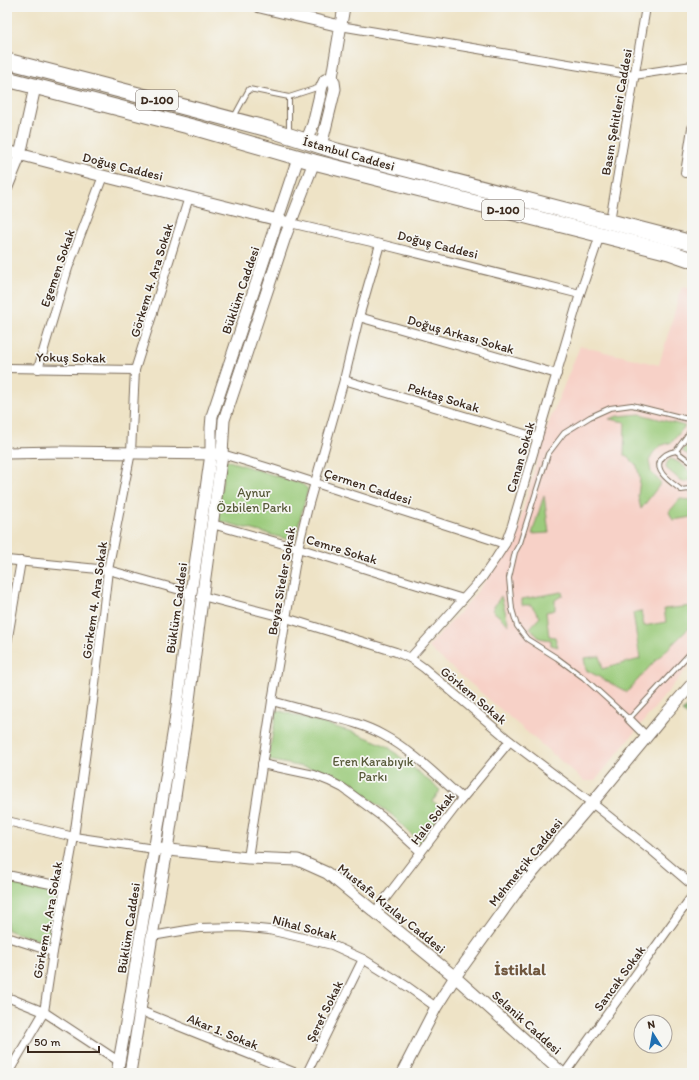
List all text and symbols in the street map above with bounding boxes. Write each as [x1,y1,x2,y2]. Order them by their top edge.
street label: Basın Şehitleri Caddesi [598,48,635,177]
road number: D-100 [136,90,178,110]
street label: İstanbul Caddesi [301,133,396,174]
street label: Doğuş Caddesi [81,149,165,184]
road number: D-100 [482,200,524,220]
street label: Görkem 4. Ara Sokak [127,221,176,339]
street label: Egemen Sokak [37,227,78,309]
street label: Doğuş Caddesi [396,227,480,262]
street label: Büklüm Caddesi [218,244,262,336]
street label: Doğuş Arkası Sokak [406,312,516,357]
street label: Yokuş Sokak [36,349,106,366]
street label: Pektaş Sokak [406,379,482,416]
street label: Canan Sokak [503,420,538,494]
street label: Çermen Caddesi [322,465,414,508]
park label: Aynur Özbilen Parkı [217,485,291,515]
street label: Beyaz Siteler Sokak [265,526,298,636]
street label: Cemre Sokak [304,532,380,567]
street label: Görkem 4. Ara Sokak [79,540,110,660]
street label: Büklüm Caddesi [163,562,190,654]
street label: Görkem Sokak [438,663,510,728]
park label: Eren Karabıyık Parkı [332,754,414,784]
street label: Hale Sokak [407,789,458,848]
street label: Mehmetçik Caddesi [485,815,565,909]
street label: Görkem 4. Ara Sokak [30,860,65,980]
street label: Mustafa Kızılay Caddesi [335,860,448,956]
street label: Büklüm Caddesi [114,882,143,975]
street label: Nihal Sokak [271,912,339,943]
street label: Sancak Sokak [591,942,648,1014]
district label: İstiklal [494,959,546,979]
street label: Şeref Sokak [303,978,346,1045]
street label: Selanik Caddesi [489,987,564,1057]
street label: Akar 1. Sokak [185,1010,261,1053]
north arrow [633,1014,673,1054]
text: N [646,1018,656,1032]
scale bar [28,1028,99,1054]
text: 50 m [34,1035,60,1049]

